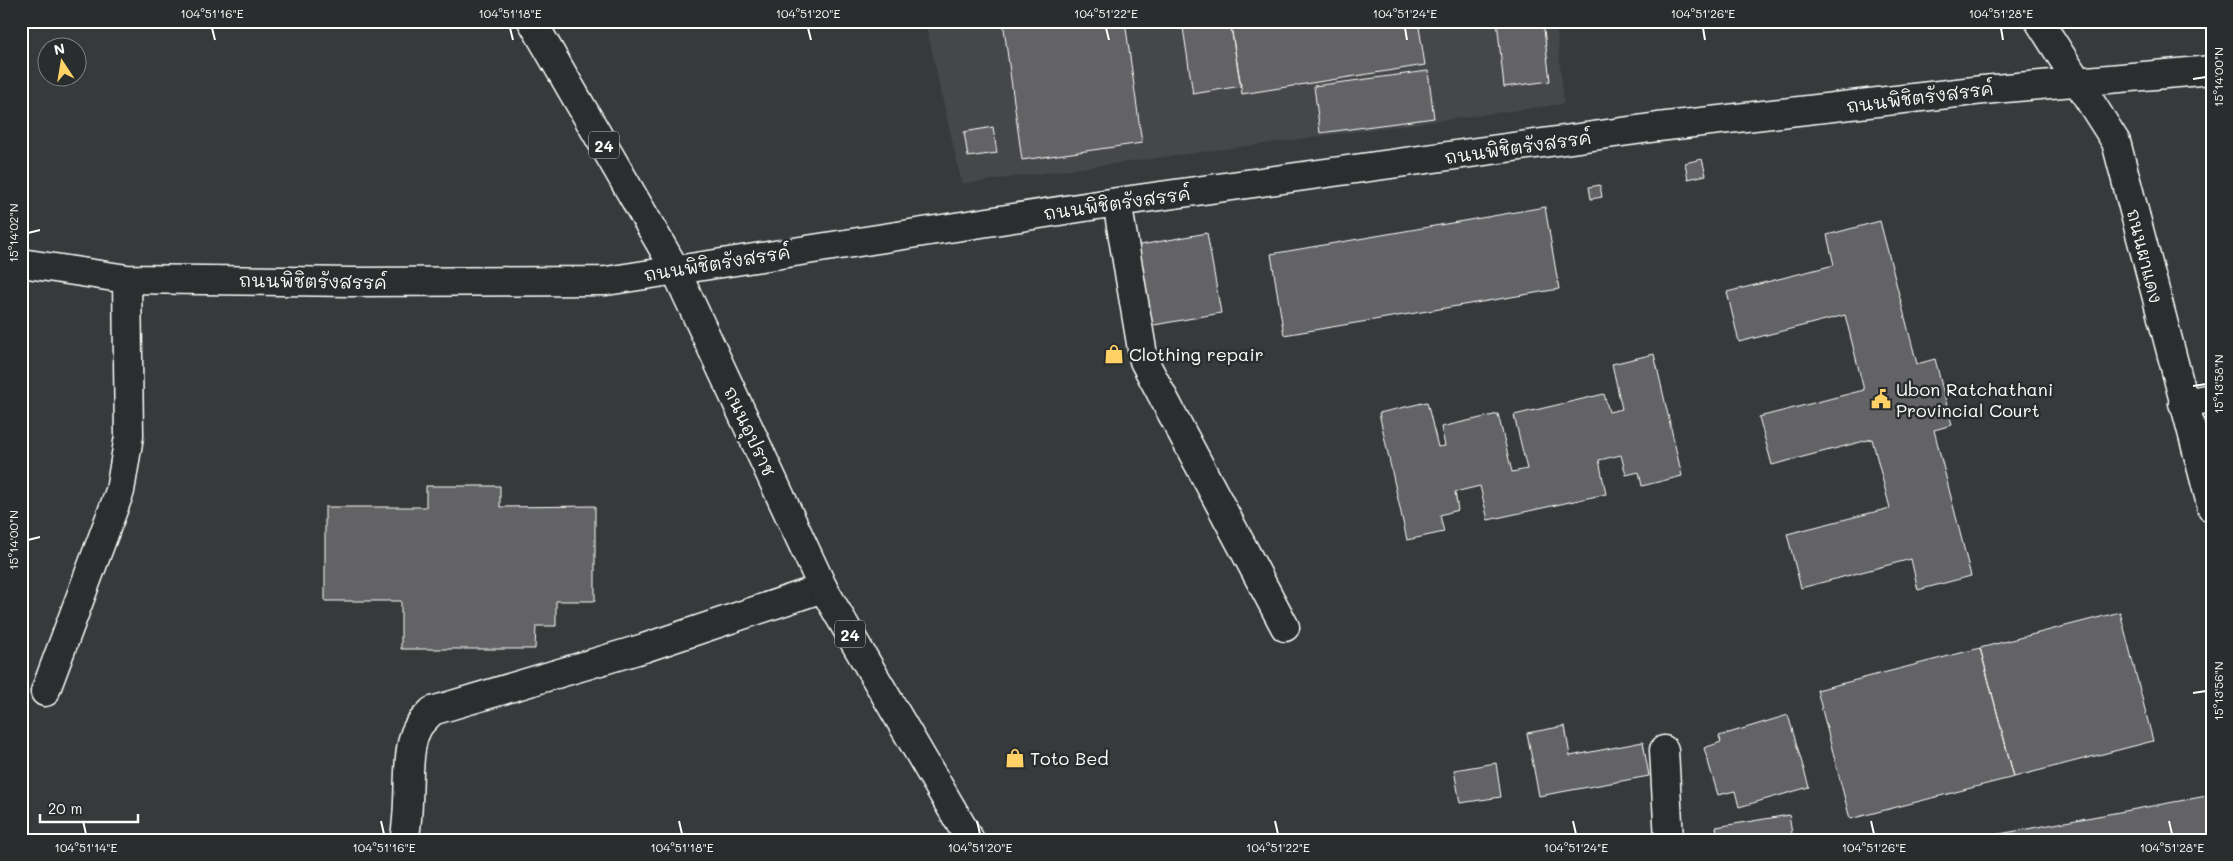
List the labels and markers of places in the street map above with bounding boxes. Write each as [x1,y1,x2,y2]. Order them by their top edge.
place label: Clothing repair [1129,342,1264,366]
shop icon: Clothing repair [1103,343,1125,365]
place label: Ubon Ratchathani Provincial Court [1896,377,2053,422]
public building icon: Ubon Ratchathani Provincial Court [1870,388,1892,410]
place label: Toto Bed [1030,746,1109,770]
shop icon: Toto Bed [1004,747,1026,769]

